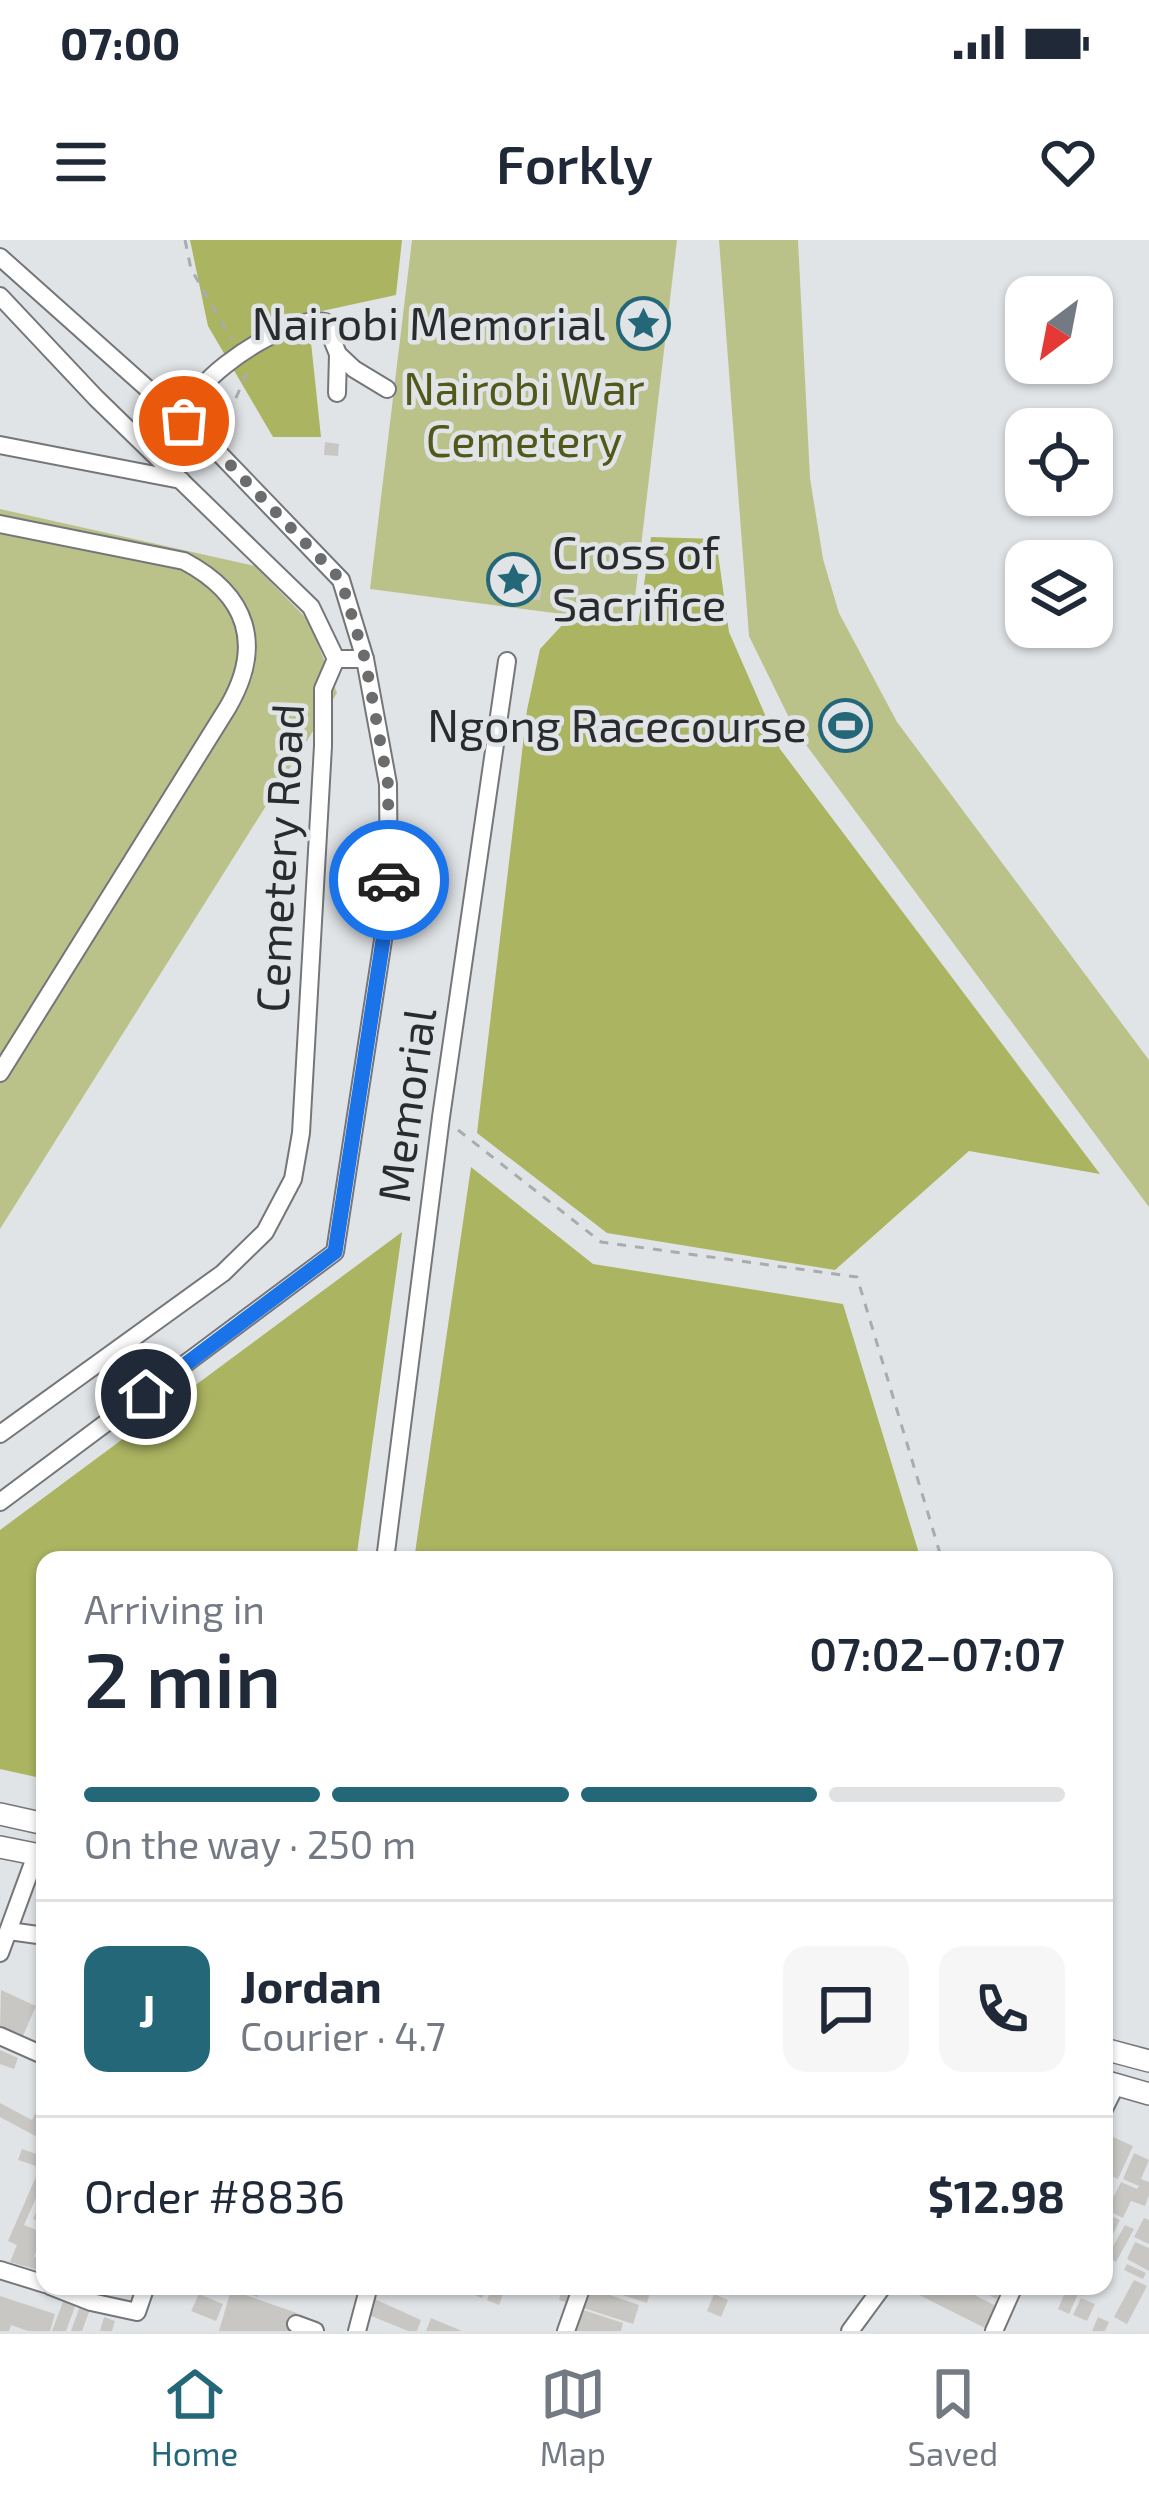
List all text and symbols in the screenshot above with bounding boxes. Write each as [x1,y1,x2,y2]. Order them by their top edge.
text: 07:00 [60,15,181,69]
icon: menu [48,129,114,195]
icon: heart [1035,129,1101,195]
text: Forkly [496,130,653,195]
north arrow [1005,276,1113,384]
map controls [1005,276,1113,648]
place label: Nairobi Memorial [252,295,605,349]
place icon: Nairobi Memorial [616,296,672,352]
park label: Nairobi War Cemetery [403,360,645,466]
pin [133,370,235,472]
icon: bag [151,388,217,454]
button: locate [1005,408,1113,516]
place label: Cross of Sacrifice [552,524,726,630]
button: layers [1005,540,1113,648]
place icon: Cross of Sacrifice [485,551,541,607]
place label: Ngong Racecourse [427,697,807,751]
sports icon: Ngong Racecourse [818,698,874,754]
street label: Cemetery Road [243,702,313,1014]
courier [329,820,449,940]
icon: car [356,847,422,913]
street label: Memorial [365,1004,445,1205]
pin [95,1343,197,1445]
icon: home [113,1361,179,1427]
text: Arriving in [84,1585,265,1632]
text: 07:02–07:07 [809,1626,1065,1680]
text: 2 min [84,1630,281,1724]
text: On the way · 250 m [84,1820,416,1867]
button: chat [783,1946,909,2072]
button: phone [939,1946,1065,2072]
text: Jordan [240,1958,382,2012]
text: J [139,1982,155,2036]
text: Courier · 4.7 [240,2012,446,2059]
text: Order #8836 [84,2168,345,2222]
text: $12.98 [928,2168,1065,2222]
tab: Home [151,2361,238,2473]
tab: Map [540,2361,606,2473]
tab: Saved [908,2361,998,2473]

